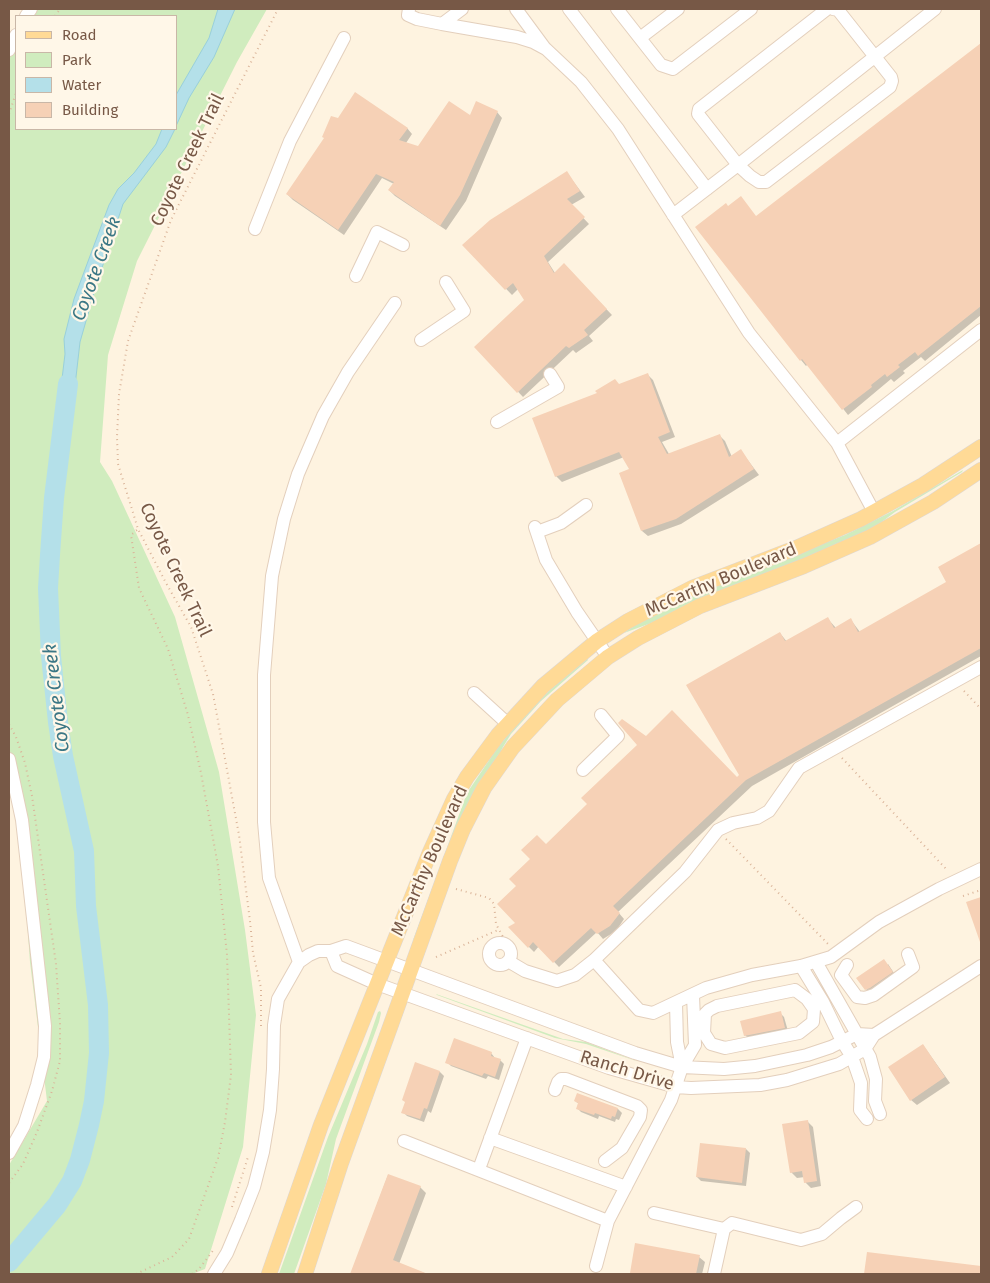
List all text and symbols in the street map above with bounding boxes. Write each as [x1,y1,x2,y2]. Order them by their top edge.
legend [15,15,178,130]
text: Road [62,26,97,44]
text: Park [62,51,92,69]
text: Water [62,76,101,94]
street label: Coyote Creek Trail [146,90,230,230]
text: Building [62,101,118,119]
water label: Coyote Creek [68,214,126,324]
street label: Coyote Creek Trail [135,500,215,640]
street label: McCarthy Boulevard [642,538,800,622]
water label: Coyote Creek [39,642,75,754]
street label: McCarthy Boulevard [387,783,473,939]
street label: Ranch Drive [577,1046,677,1096]

